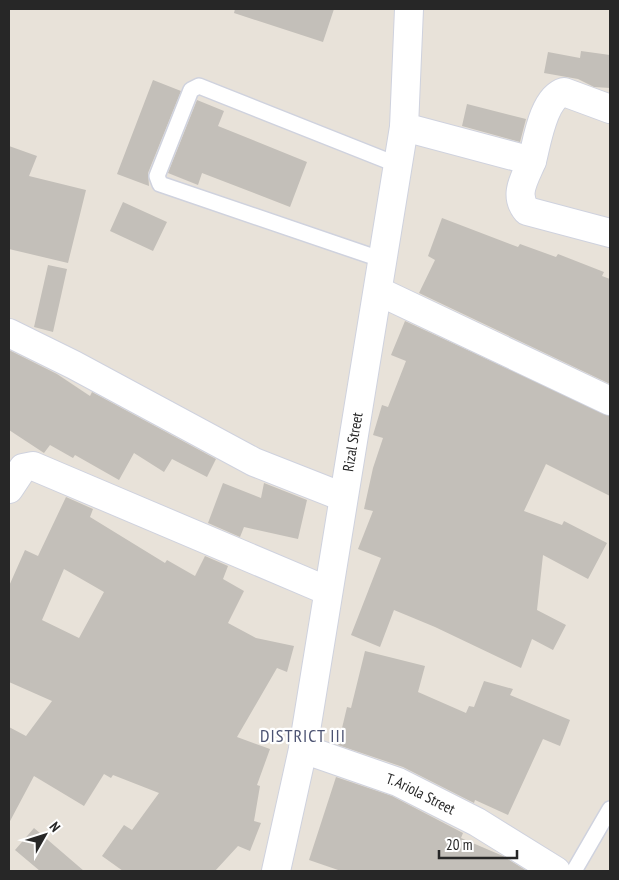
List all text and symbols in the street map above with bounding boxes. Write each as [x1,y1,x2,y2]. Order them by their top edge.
street label: Rizal Street [338,411,367,473]
district label: DISTRICT III [260,724,346,747]
street label: T. Ariola Street [384,769,459,818]
north arrow [20,810,70,860]
text: N [46,818,64,835]
scale bar [439,828,516,860]
text: 20 m [446,835,472,854]

